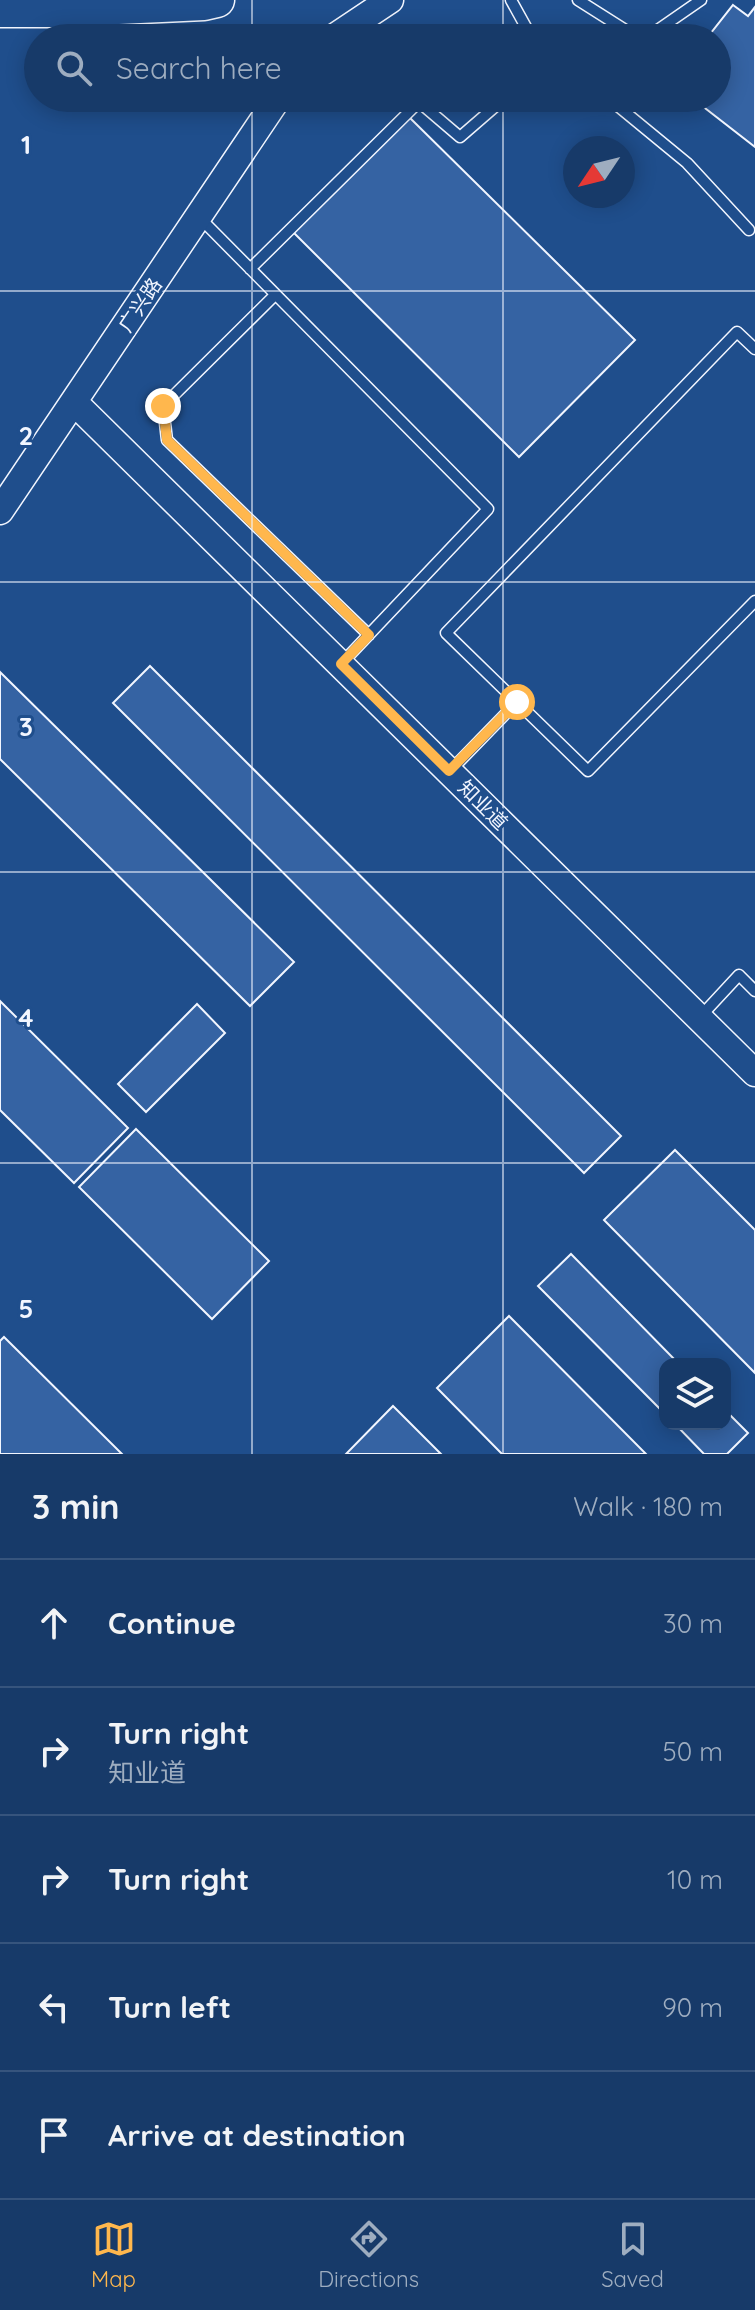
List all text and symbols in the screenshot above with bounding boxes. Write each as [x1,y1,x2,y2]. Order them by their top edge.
search box [24,24,731,112]
icon: search [52,46,96,90]
text: Search here [116,49,282,87]
text: 1 [21,128,31,161]
north arrow [563,136,635,208]
street label: 广兴路 [112,273,167,337]
route end [145,388,181,424]
text: 2 [19,419,33,452]
route start [499,684,535,720]
text: 3 [19,710,33,743]
street label: 知业道 [453,775,513,835]
text: 4 [18,1001,34,1034]
text: 5 [19,1292,33,1325]
map controls [659,1358,731,1430]
button: layers [659,1358,731,1430]
text: 3 min [32,1485,119,1528]
text: Walk · 180 m [573,1490,723,1523]
icon: ahead [32,1601,76,1645]
text: Continue [108,1604,236,1642]
text: 30 m [663,1607,723,1640]
text: Turn right [108,1714,249,1752]
icon: right [32,1729,76,1773]
text: 50 m [663,1735,723,1768]
text: 知业道 [108,1756,186,1789]
icon: right [32,1857,76,1901]
text: Turn right [108,1860,249,1898]
text: 10 m [667,1863,723,1896]
icon: left [32,1985,76,2029]
text: Turn left [108,1988,231,2026]
text: 90 m [662,1991,723,2024]
icon: arrive [32,2113,76,2157]
text: Arrive at destination [108,2116,406,2154]
tab: Map [91,2217,136,2293]
tab: Directions [318,2217,419,2293]
tab: Saved [601,2217,664,2293]

